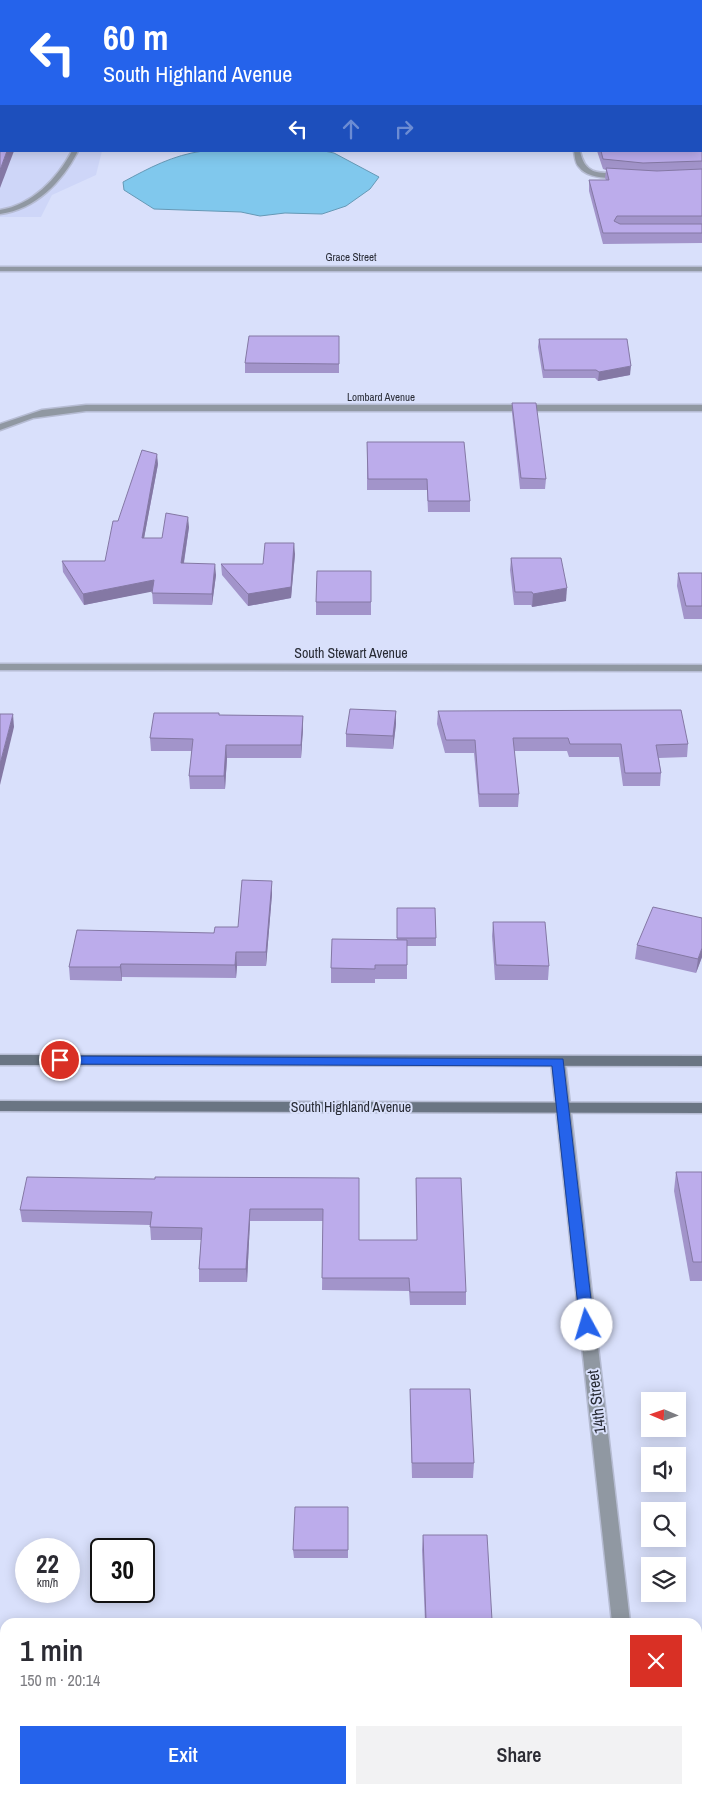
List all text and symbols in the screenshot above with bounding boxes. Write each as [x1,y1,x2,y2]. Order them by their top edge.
text: 60 m [103,14,168,61]
icon: left [20,20,85,85]
text: South Highland Avenue [103,59,292,89]
icon: left [284,115,312,143]
icon: ahead [337,115,365,143]
icon: right [390,115,418,143]
street label: Grace Street [325,250,377,264]
street label: Lombard Avenue [347,390,415,404]
street label: South Stewart Avenue [294,644,408,662]
pin [39,1039,81,1081]
icon: arrive [46,1046,74,1074]
street label: South Highland Avenue [291,1098,411,1116]
position arrow [560,1298,612,1350]
street label: 14th Street [581,1368,611,1435]
north arrow [641,1392,686,1438]
map controls [641,1392,686,1602]
button: sound [641,1447,686,1492]
button: search [641,1502,686,1547]
speed limit sign: 30 [90,1538,155,1603]
text: 22 [36,1547,59,1581]
button: layers [641,1557,686,1602]
text: km/h [37,1575,58,1591]
text: 1 min [20,1630,83,1670]
button: close [630,1635,682,1687]
text: 150 m · 20:14 [20,1669,100,1691]
button: Exit [20,1726,346,1784]
button: Share [356,1726,682,1784]

